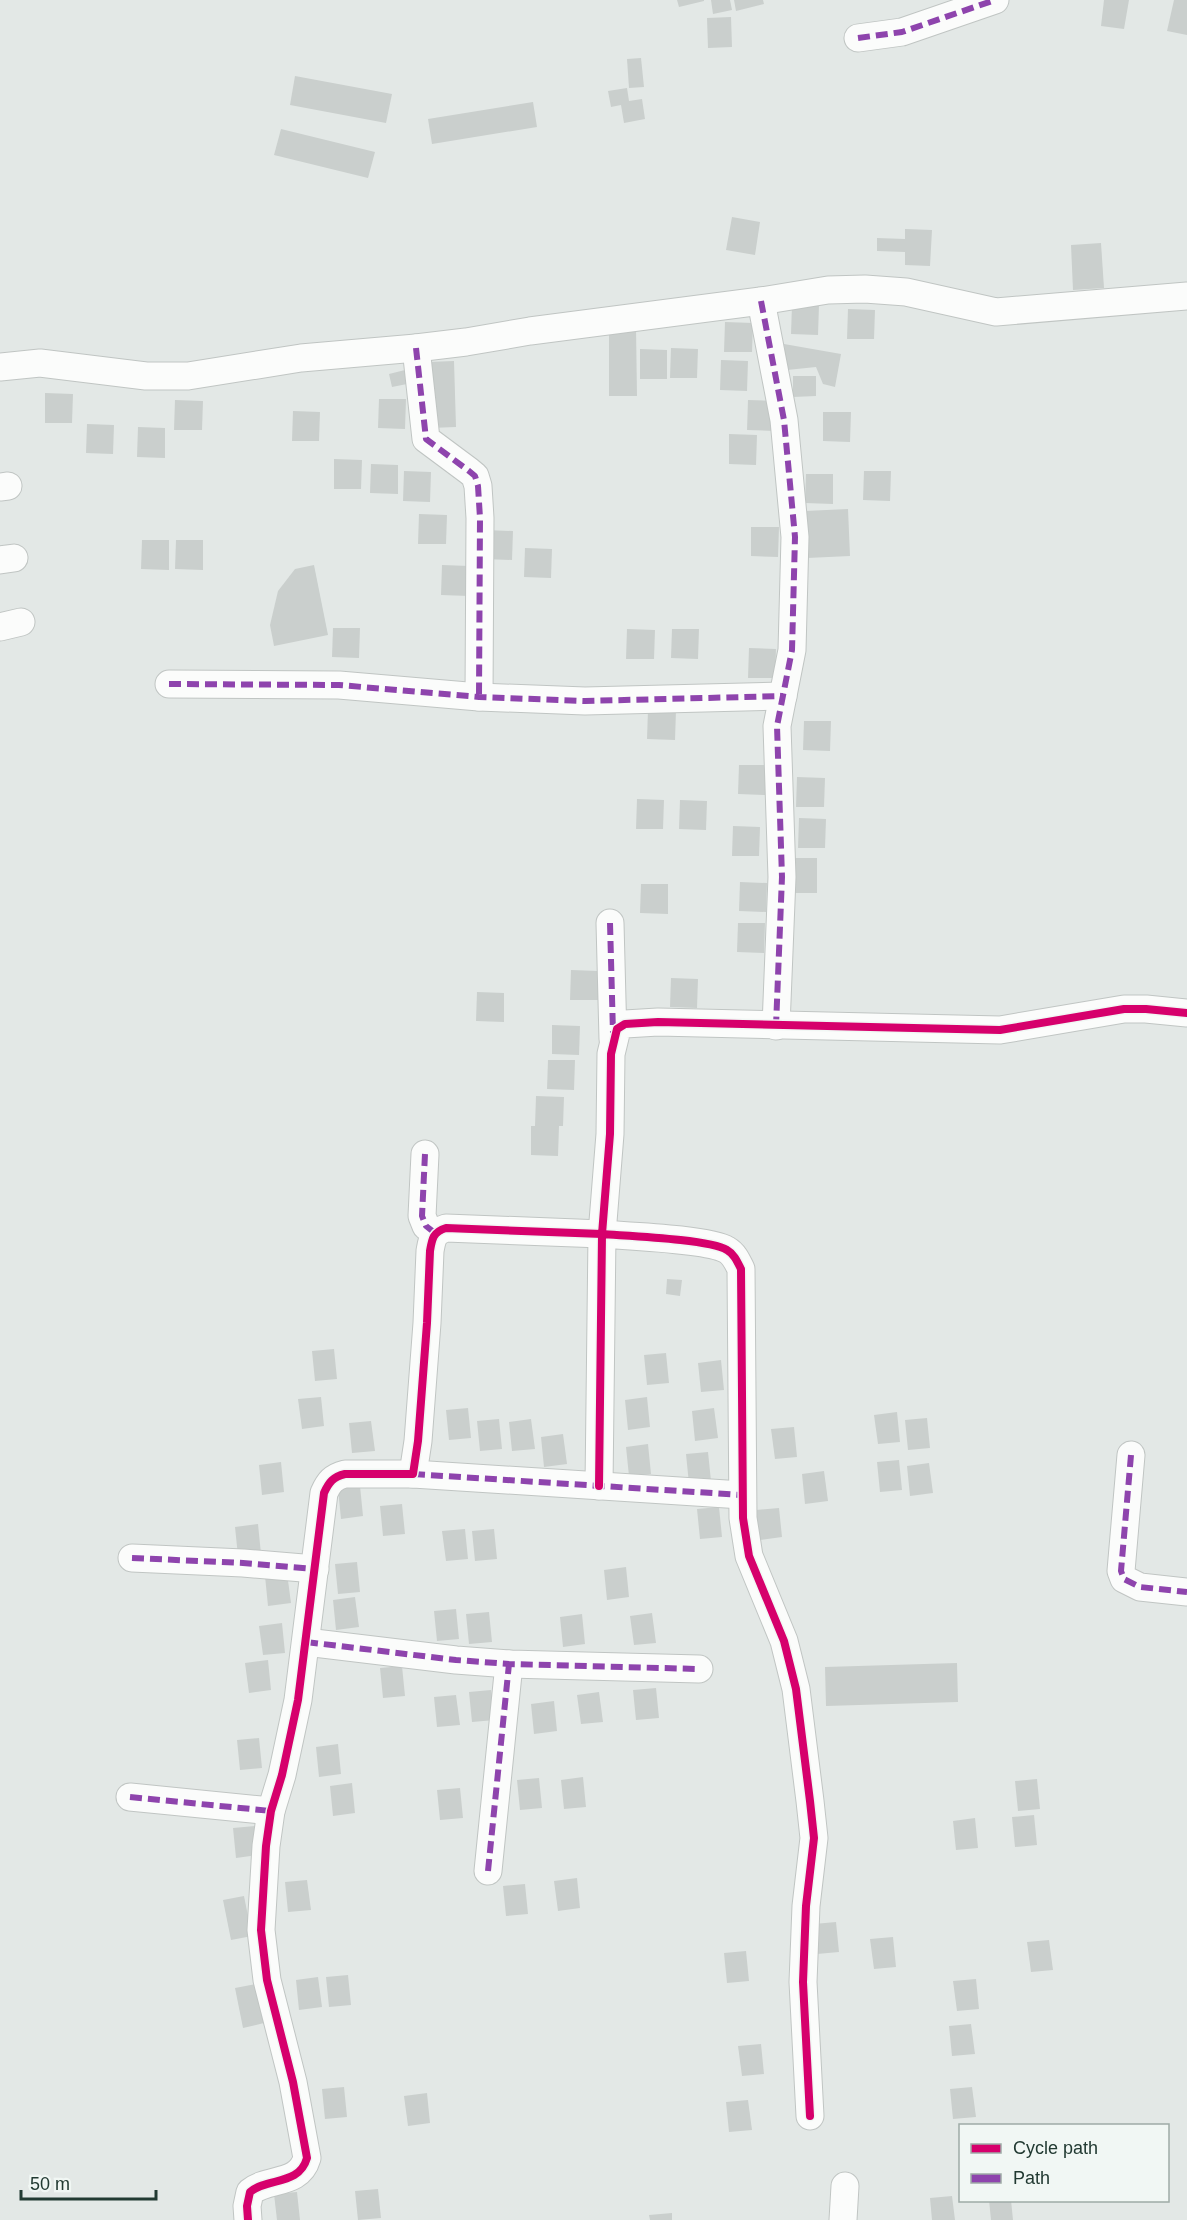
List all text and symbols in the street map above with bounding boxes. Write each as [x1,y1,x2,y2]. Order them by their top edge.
legend [959,2124,1169,2202]
text: Cycle path [1013,2138,1098,2158]
scale bar [21,2163,156,2201]
text: Path [1013,2168,1050,2188]
text: 50 m [30,2174,70,2194]

